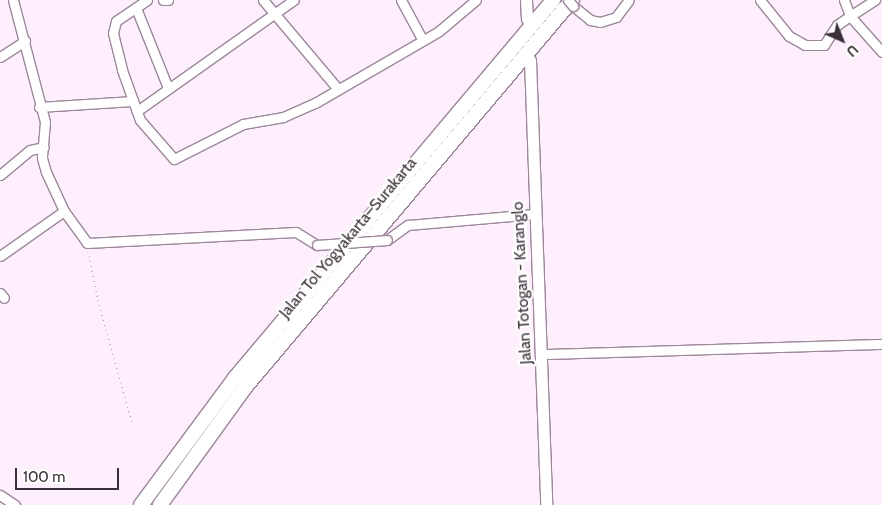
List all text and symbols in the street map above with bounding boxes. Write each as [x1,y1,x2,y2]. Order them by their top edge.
north arrow [817,15,867,65]
text: U [843,41,862,61]
street label: Jalan Tol Yogyakarta–Surakarta [275,154,421,322]
street label: Jalan Totogan - Karanglo [508,201,536,365]
scale bar [18,458,121,490]
text: 100 m [23,468,65,486]

